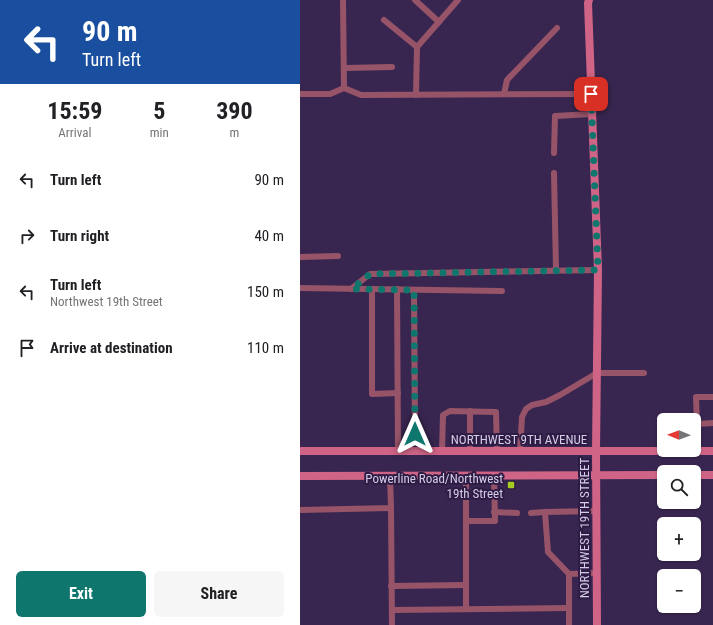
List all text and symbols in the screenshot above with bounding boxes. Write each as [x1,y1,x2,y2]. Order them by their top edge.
text: 90 m [82,15,138,48]
icon: left [16,16,68,68]
text: Turn left [82,49,141,70]
pin [574,77,608,111]
icon: arrive [580,83,602,105]
text: 15:59 [47,97,102,125]
text: 5 [153,97,165,125]
text: 390 [216,97,253,125]
text: Arrival [58,125,91,140]
text: min [150,125,169,140]
text: m [230,125,239,140]
icon: left [16,169,38,191]
text: Turn left [50,171,101,189]
text: 90 m [254,171,284,189]
icon: right [16,225,38,247]
text: Turn right [50,227,109,245]
text: 40 m [254,227,284,245]
text: Turn left [50,276,101,294]
icon: left [16,281,38,303]
text: 150 m [247,283,284,301]
text: Northwest 19th Street [50,294,163,309]
icon: arrive [16,337,38,359]
text: Arrive at destination [50,339,173,357]
text: 110 m [247,339,284,357]
position arrow [394,413,436,455]
north arrow [657,413,701,457]
map controls [657,413,701,613]
street label: NORTHWEST 9TH AVENUE [451,432,587,447]
street label: NORTHWEST 19TH STREET [577,457,592,598]
button: search [657,465,701,509]
place label: Powerline Road/Northwest 19th Street [365,471,503,501]
marker: Powerline Road/Northwest 19th Street [506,480,516,490]
button: + [657,517,701,561]
button: − [657,569,701,613]
button: Exit [16,571,146,617]
button: Share [154,571,284,617]

